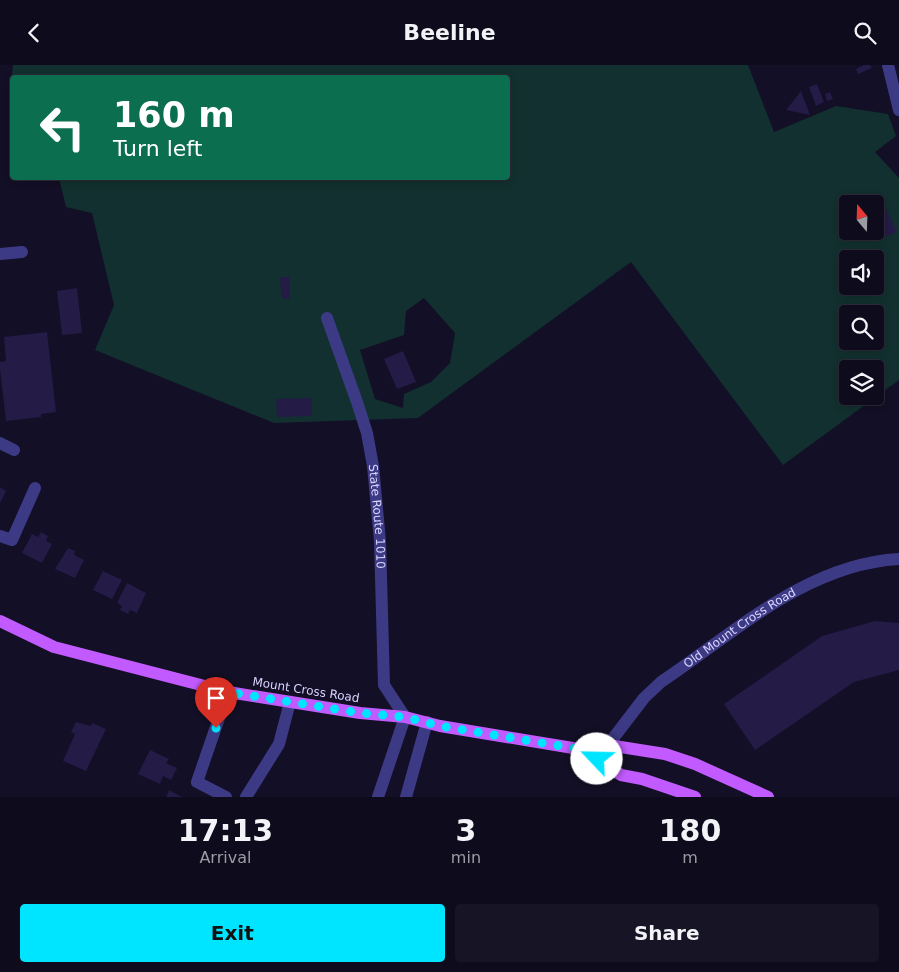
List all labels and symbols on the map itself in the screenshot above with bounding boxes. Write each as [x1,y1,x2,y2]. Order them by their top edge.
north arrow [839,195,884,240]
street label: State Route 1010 [366,464,388,569]
street label: Old Mount Cross Road [681,585,798,671]
street label: Mount Cross Road [251,675,361,705]
pin [195,677,237,728]
position arrow [570,732,622,784]

